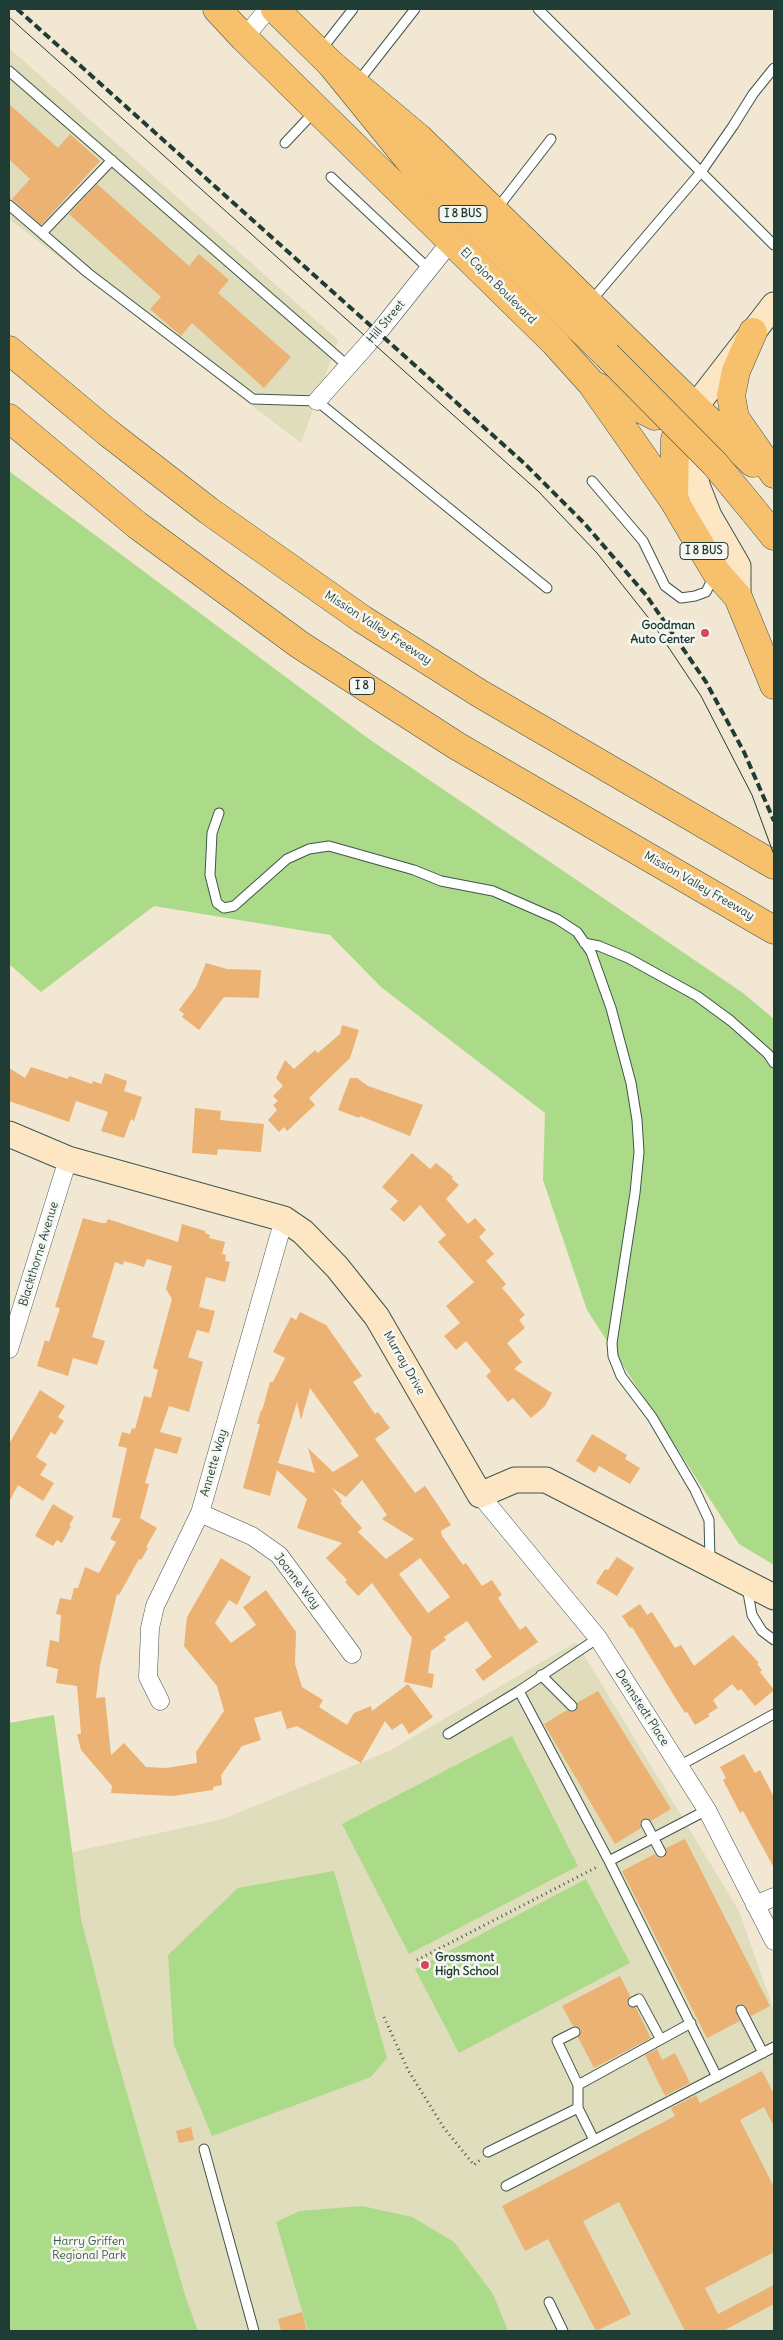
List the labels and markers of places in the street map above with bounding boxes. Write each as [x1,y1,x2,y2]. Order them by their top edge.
place label: Goodman Auto Center [630,619,695,647]
marker: Goodman Auto Center [699,627,711,639]
place label: Grossmont High School [435,1951,499,1979]
marker: Grossmont High School [419,1959,431,1971]

